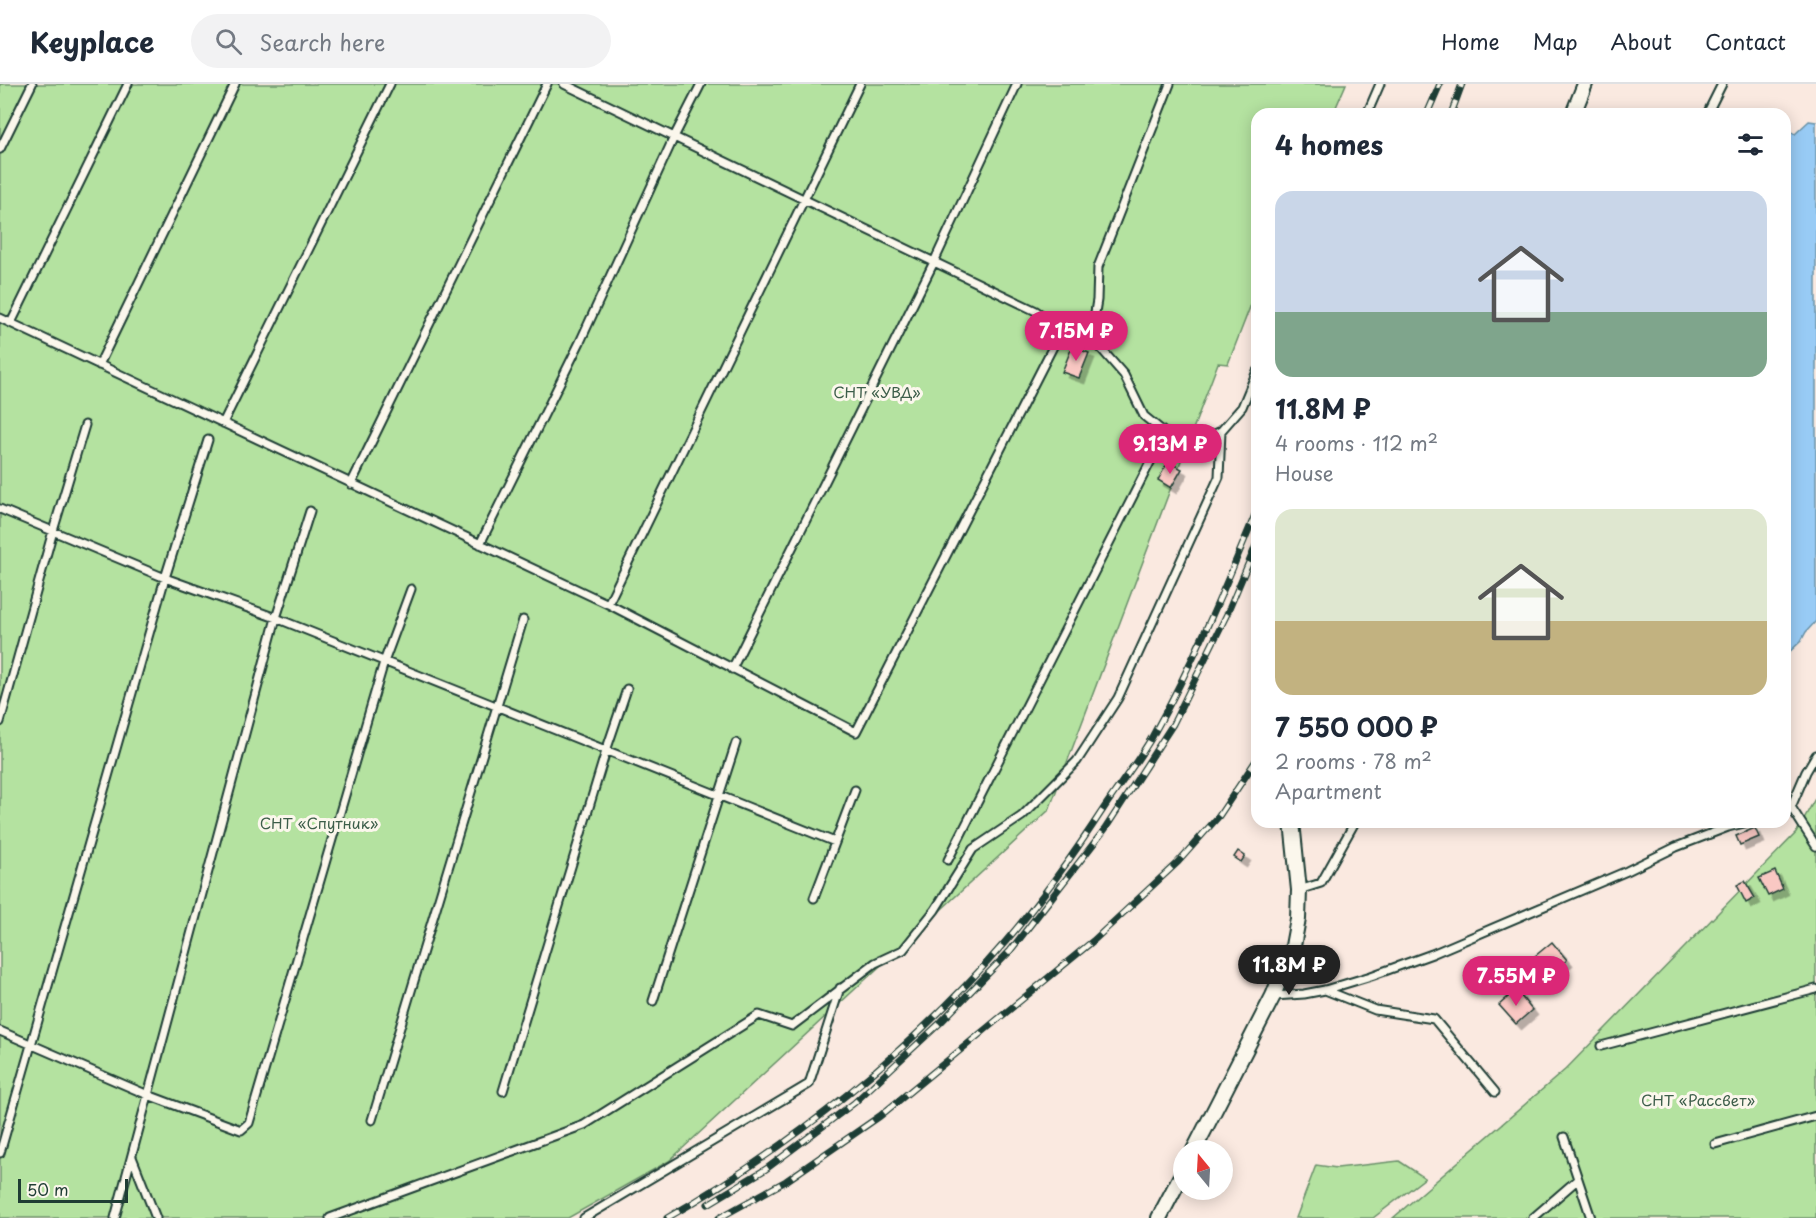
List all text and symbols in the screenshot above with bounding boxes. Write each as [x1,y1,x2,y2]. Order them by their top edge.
search box [191,14,611,68]
text: Keyplace [30,20,155,63]
icon: search [212,25,245,58]
text: Search here [260,25,385,58]
text: Home [1441,25,1500,57]
text: Map [1533,25,1578,57]
text: About [1611,25,1672,57]
text: Contact [1705,25,1786,57]
text: 4 homes [1275,125,1383,164]
icon: filters [1734,128,1767,161]
icon: home [1467,230,1575,338]
pin: 7.15M ₽ [1021,311,1131,362]
text: 7.15M ₽ [1039,315,1113,345]
park label: СНТ «УВД» [833,380,921,403]
text: 11.8M ₽ [1275,389,1371,428]
pin: 9.13M ₽ [1115,424,1225,475]
text: 9.13M ₽ [1133,428,1207,458]
text: 4 rooms · 112 m² [1275,428,1438,458]
text: House [1275,458,1334,488]
icon: home [1467,548,1575,656]
text: 7 550 000 ₽ [1275,707,1438,746]
text: 2 rooms · 78 m² [1275,746,1432,776]
text: Apartment [1275,776,1382,806]
park label: СНТ «Спутник» [260,811,379,834]
pin: 11.8M ₽ [1234,945,1344,996]
text: 11.8M ₽ [1252,949,1326,979]
pin: 7.55M ₽ [1461,956,1571,1007]
text: 7.55M ₽ [1476,960,1556,990]
park label: СНТ «Рассвет» [1641,1088,1755,1111]
north arrow [1173,1140,1233,1200]
map controls [1173,1140,1233,1200]
scale bar [18,1176,128,1204]
text: 50 m [27,1177,68,1201]

